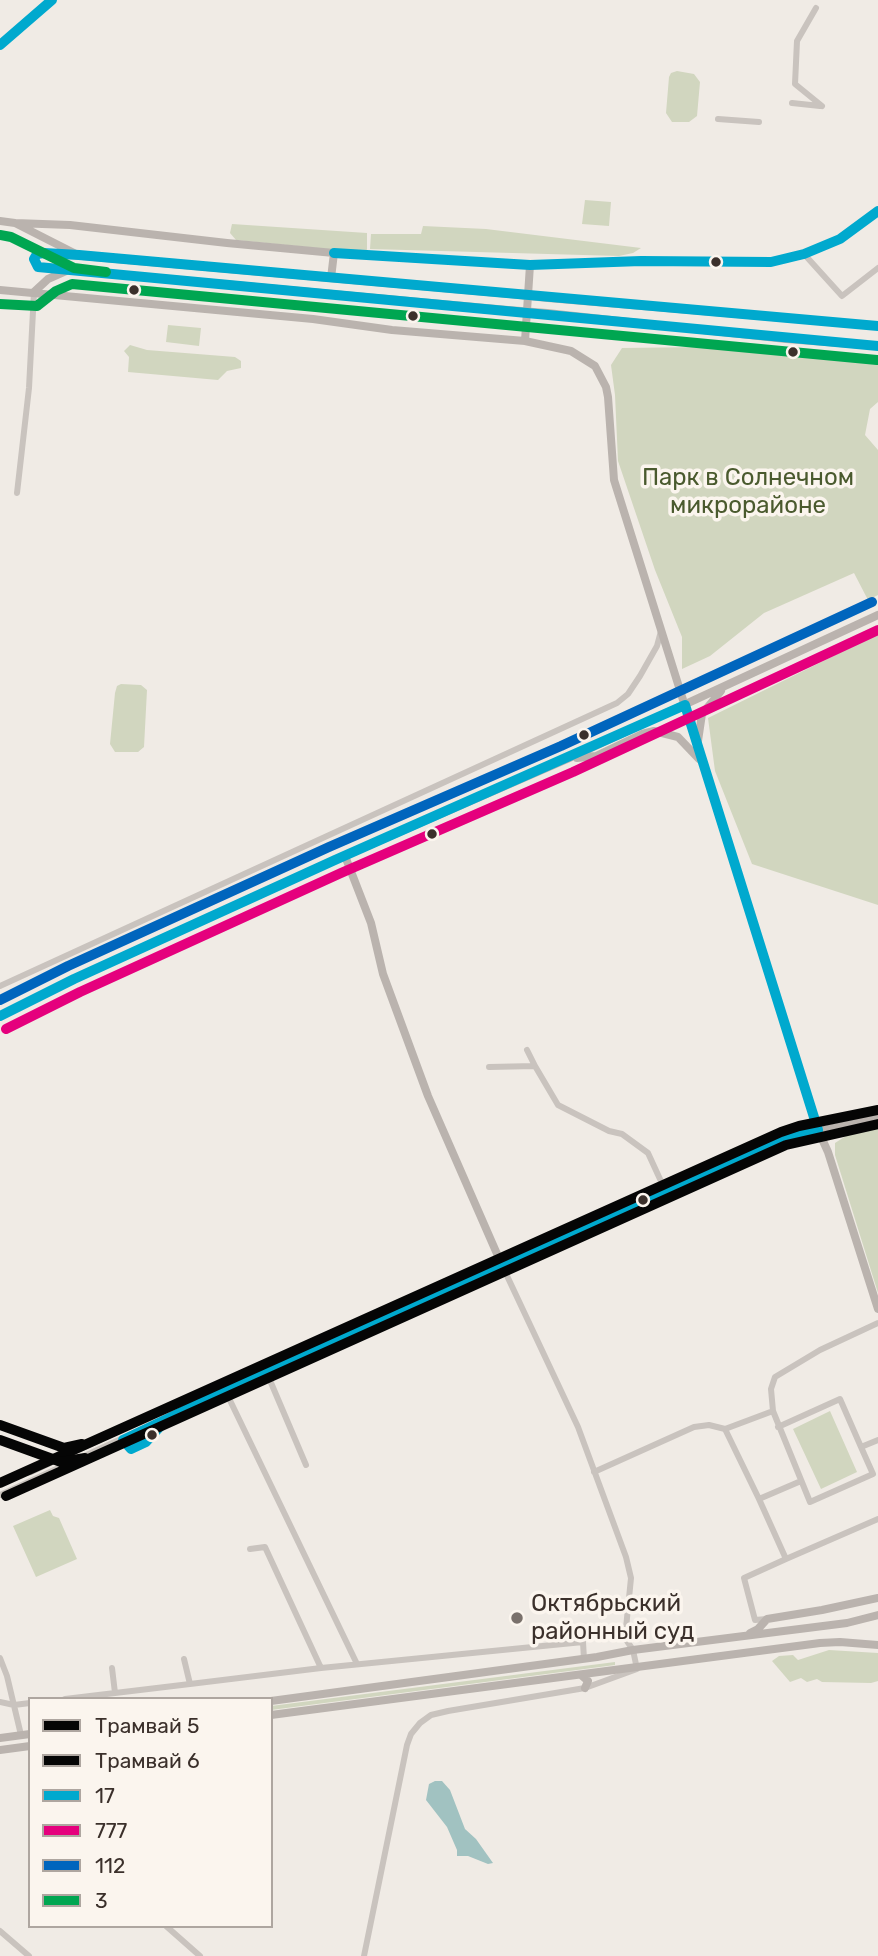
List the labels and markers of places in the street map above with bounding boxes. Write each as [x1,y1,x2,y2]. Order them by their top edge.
unlabelled marker [709,255,723,269]
unlabelled marker [127,283,141,297]
unlabelled marker [406,309,420,323]
unlabelled marker [786,345,800,359]
unlabelled marker [577,728,591,742]
unlabelled marker [425,827,439,841]
unlabelled marker [636,1193,650,1207]
unlabelled marker [145,1428,159,1442]
place label: Октябрьский районный суд [531,1590,694,1646]
marker: Октябрьский районный суд [509,1610,525,1626]

